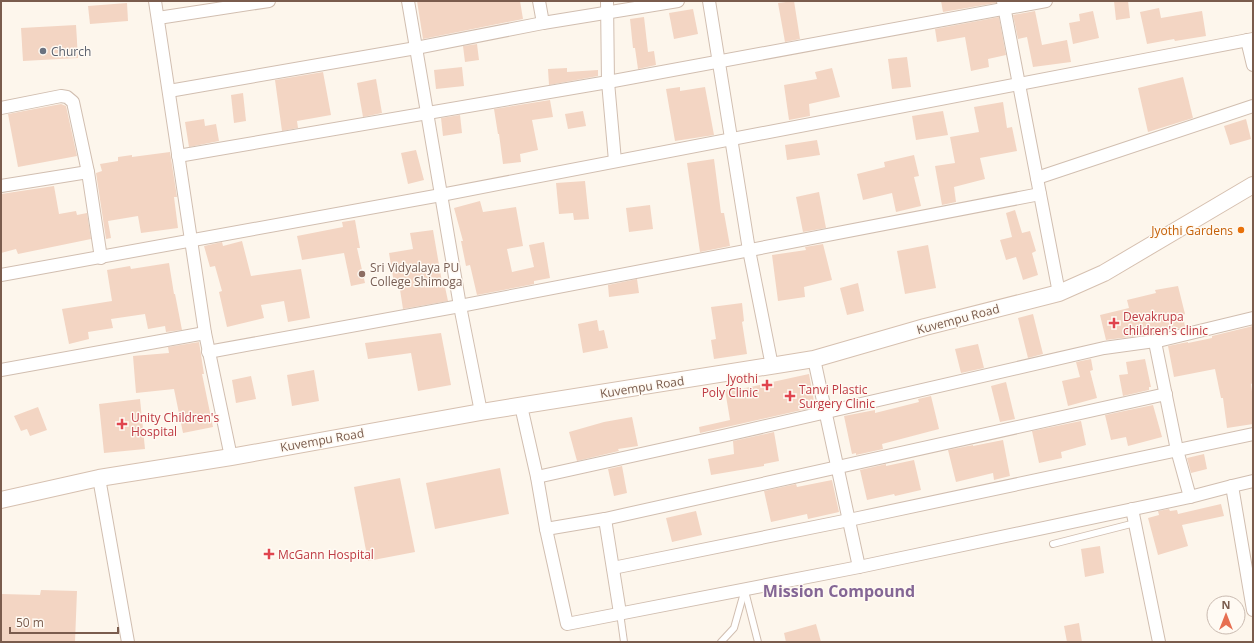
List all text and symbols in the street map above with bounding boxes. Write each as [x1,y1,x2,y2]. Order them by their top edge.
place label: Church [51,43,91,60]
marker: Church [38,46,48,56]
place label: Jyothi Gardens [1150,222,1233,239]
marker: Jyothi Gardens [1236,225,1246,235]
place label: Sri Vidyalaya PU College Shimoga [370,259,462,290]
marker: Sri Vidyalaya PU College Shimoga [357,269,367,279]
street label: Kuvempu Road [915,300,1001,338]
place label: Devakrupa children's clinic [1123,308,1208,339]
marker: Devakrupa children's clinic [1108,317,1120,329]
place label: Jyothi Poly Clinic [702,370,758,401]
street label: Kuvempu Road [599,372,685,402]
marker: Jyothi Poly Clinic [761,379,773,391]
place label: Tanvi Plastic Surgery Clinic [799,381,875,412]
marker: Tanvi Plastic Surgery Clinic [784,390,796,402]
place label: Unity Children's Hospital [131,409,219,440]
marker: Unity Children's Hospital [116,418,128,430]
street label: Kuvempu Road [279,424,365,456]
place label: McGann Hospital [278,546,374,563]
marker: McGann Hospital [263,548,275,560]
district label: Mission Compound [763,580,915,602]
north arrow [1206,595,1246,635]
text: N [1222,597,1230,612]
scale bar [10,609,118,635]
text: 50 m [16,614,44,631]

